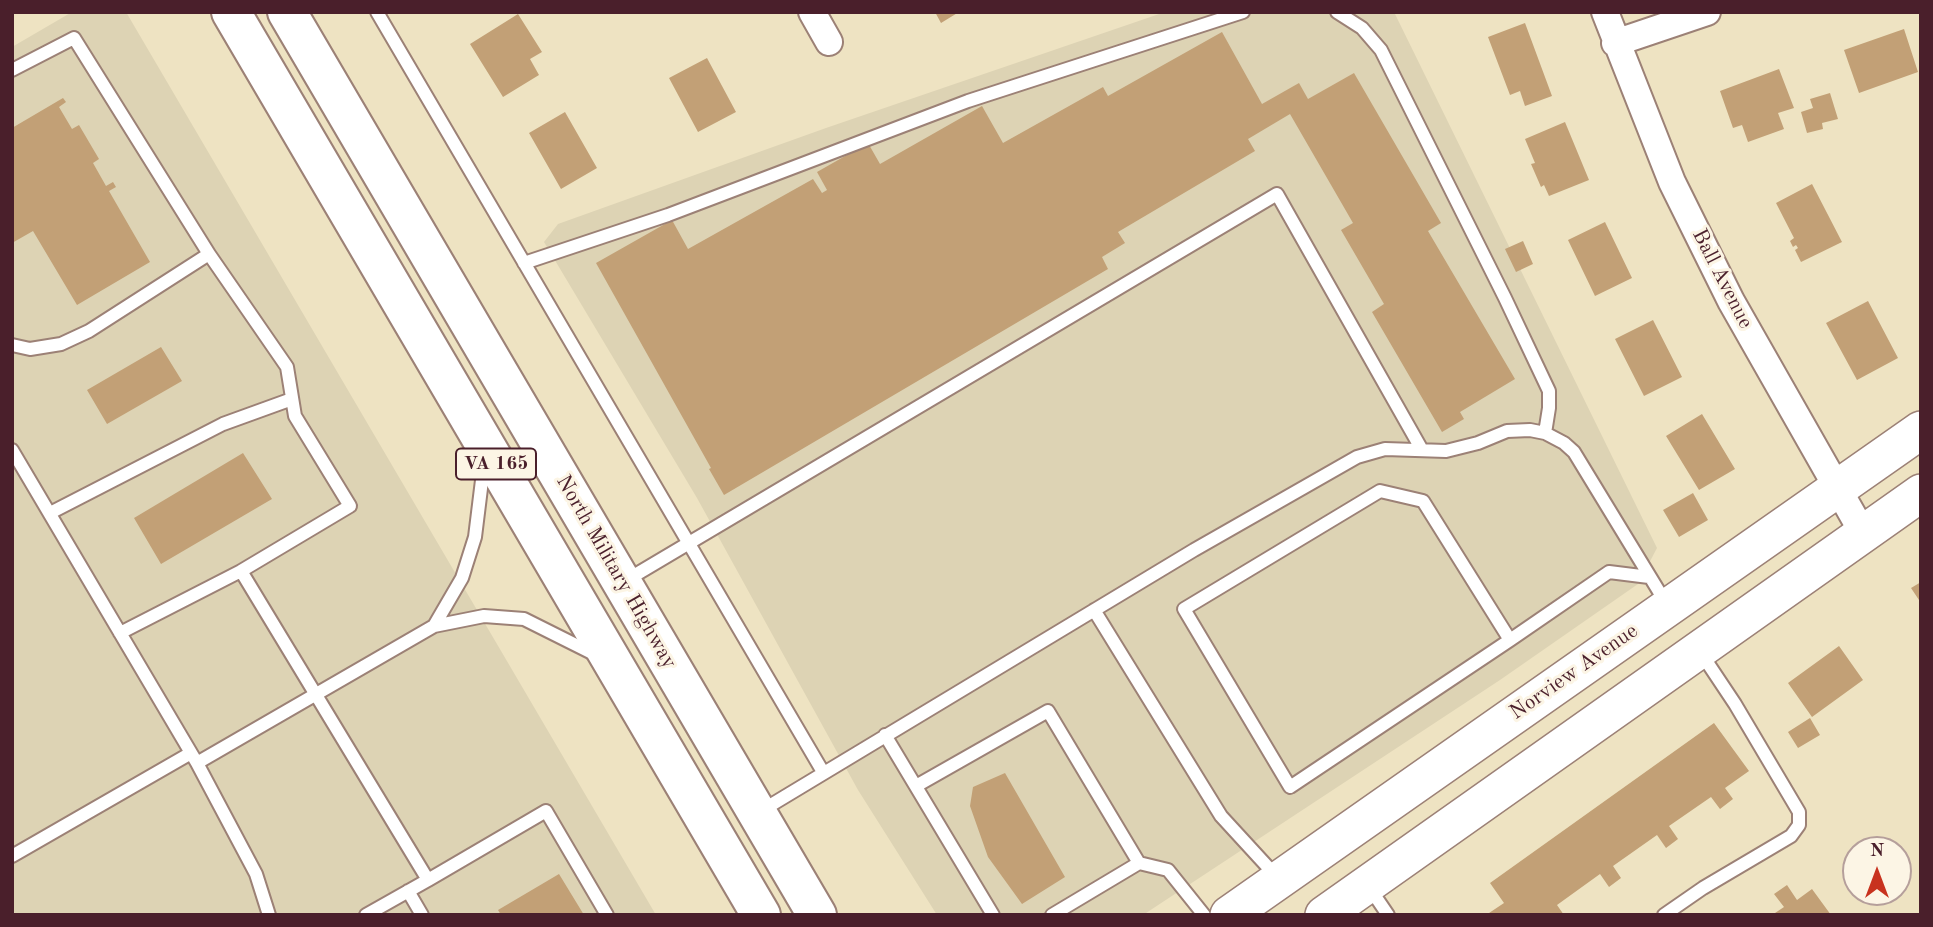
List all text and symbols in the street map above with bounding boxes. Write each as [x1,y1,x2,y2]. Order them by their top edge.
street label: Ball Avenue [1686,225,1758,333]
road number: VA 165 [456,449,536,480]
street label: North Military Highway [550,471,682,673]
street label: Norview Avenue [1505,619,1643,725]
north arrow [1842,836,1912,906]
text: N [1870,842,1884,861]

